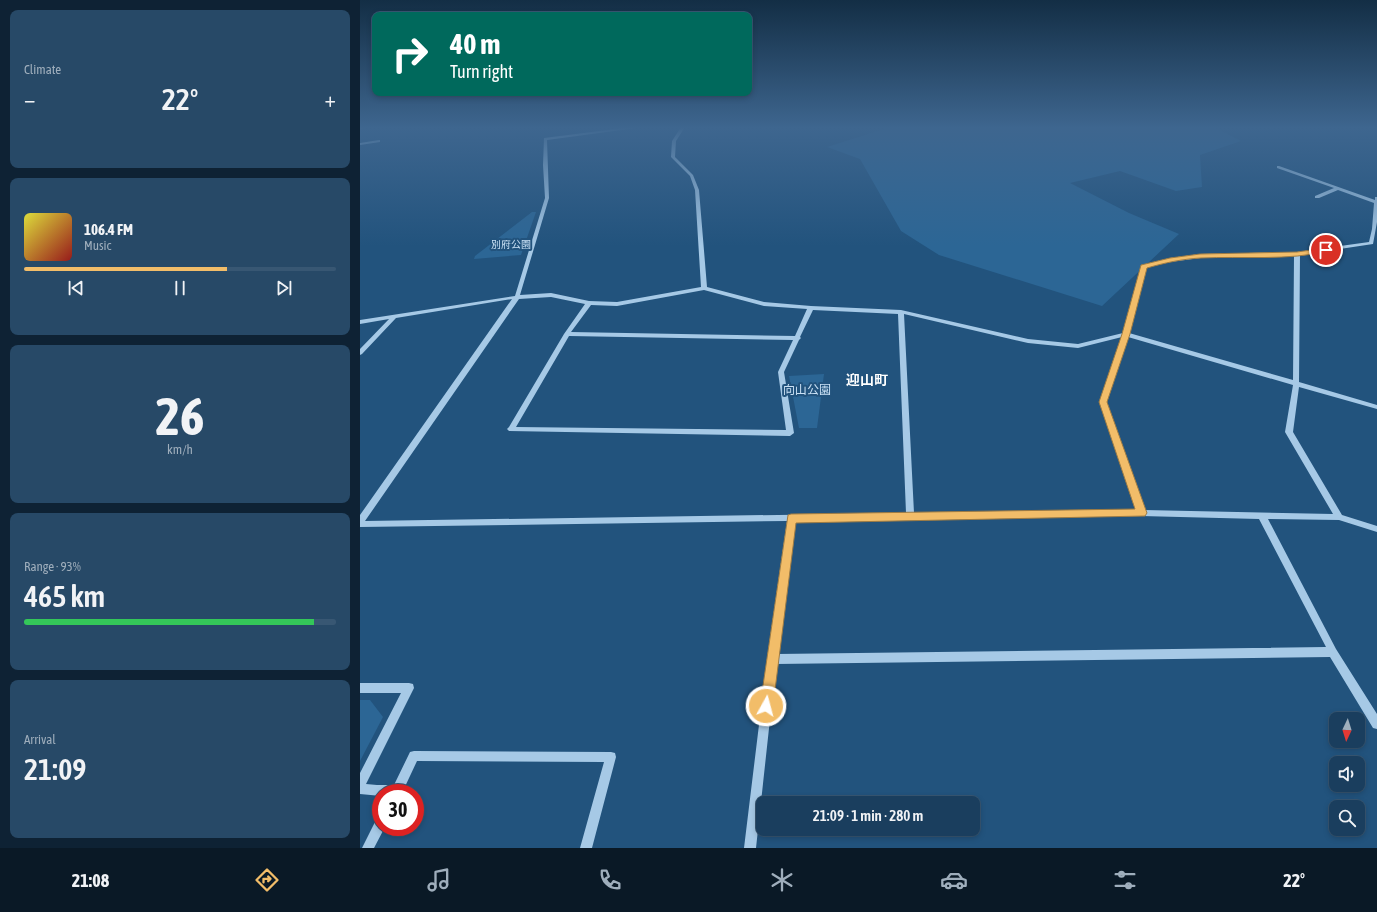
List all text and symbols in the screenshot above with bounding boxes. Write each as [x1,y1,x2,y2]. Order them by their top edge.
icon: right [384,28,436,80]
text: 40 m [450,28,500,60]
text: Turn right [450,61,513,82]
text: Climate [24,62,61,77]
text: 22° [162,82,198,116]
text: − [24,86,35,112]
text: + [325,86,336,112]
text: 106.4 FM [84,221,133,238]
pin [1309,233,1343,267]
text: Music [84,238,111,253]
park label: 別府公園 [491,239,531,250]
icon: arrive [1315,239,1337,261]
icon: previous [65,277,87,299]
icon: pause [169,277,191,299]
icon: next [273,277,295,299]
district label: 迎山町 [846,372,888,388]
park label: 向山公園 [783,383,831,397]
text: 26 [156,386,204,446]
text: km/h [167,442,193,457]
text: Range · 93% [24,559,81,574]
text: 465 km [24,579,105,613]
position arrow [745,685,787,727]
north arrow [1329,712,1365,748]
map controls [1329,712,1365,836]
text: Arrival [24,732,56,747]
text: 21:09 [24,752,86,786]
button: sound [1329,756,1365,792]
speed limit sign: 30 [372,784,424,836]
button: search [1329,800,1365,836]
text: 21:09 · 1 min · 280 m [813,807,923,824]
icon: directions [253,866,281,894]
icon: music [425,866,453,894]
icon: phone [596,866,624,894]
icon: climate [768,866,796,894]
icon: car [940,866,968,894]
icon: filters [1111,866,1139,894]
text: 21:08 [72,870,109,891]
text: 22° [1283,870,1305,891]

